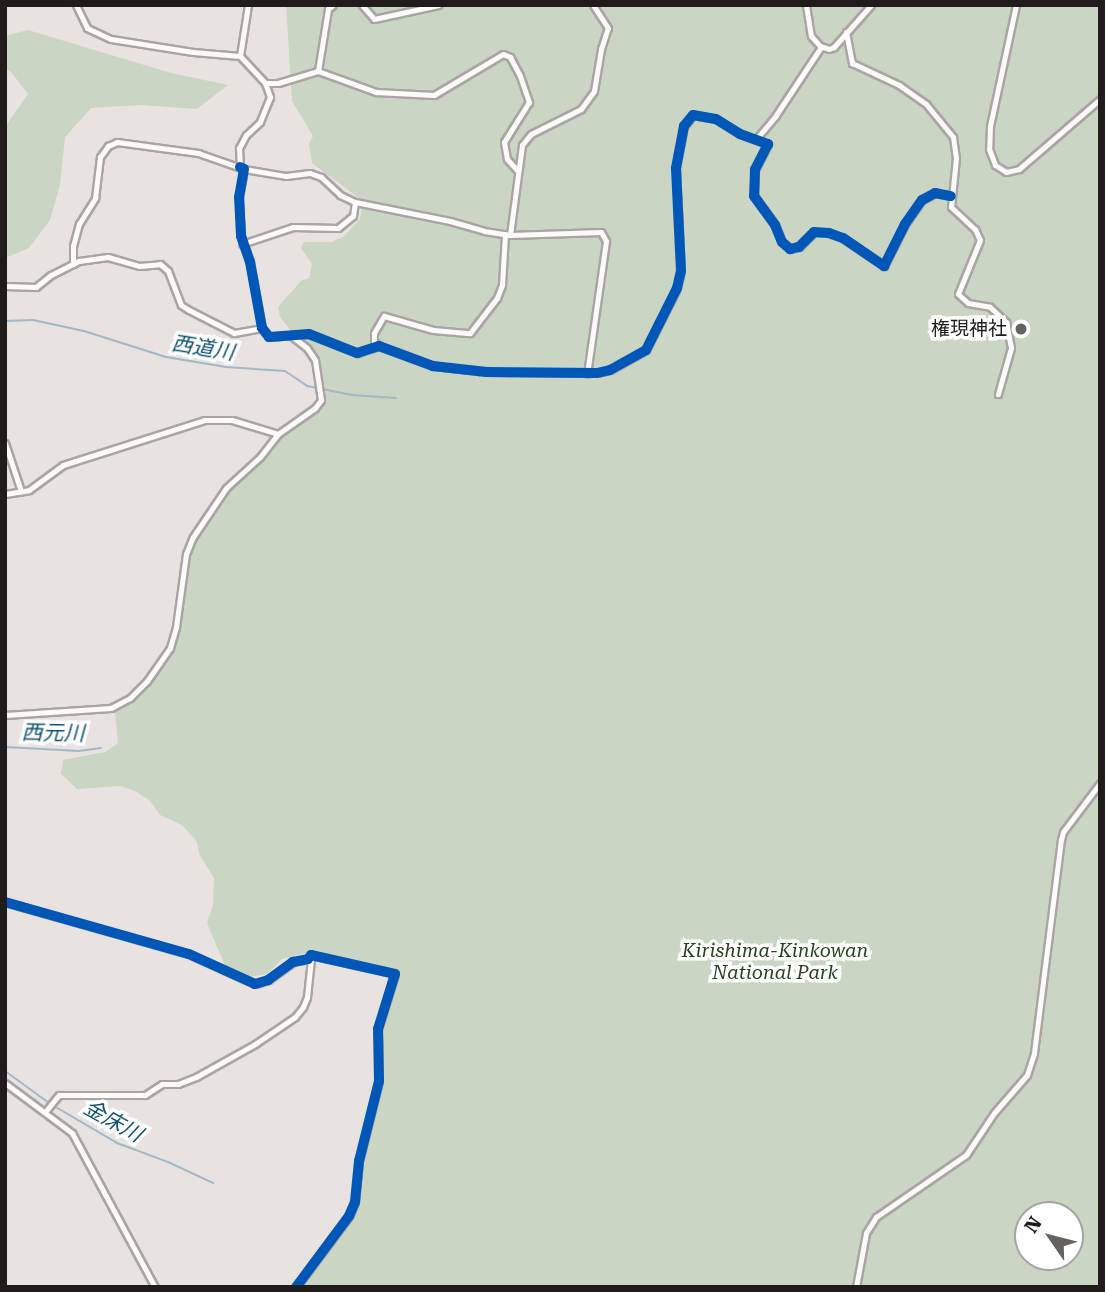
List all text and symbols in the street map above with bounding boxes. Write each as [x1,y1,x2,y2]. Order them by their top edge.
place label: 権現神社 [931,318,1007,340]
marker: 権現神社 [1013,321,1029,337]
water label: 西道川 [170,331,236,365]
water label: 西元川 [21,720,85,746]
park label: Kirishima-Kinkowan National Park [682,940,868,984]
water label: 金床川 [79,1095,147,1147]
north arrow [1014,1201,1084,1271]
text: N [1019,1212,1047,1237]

